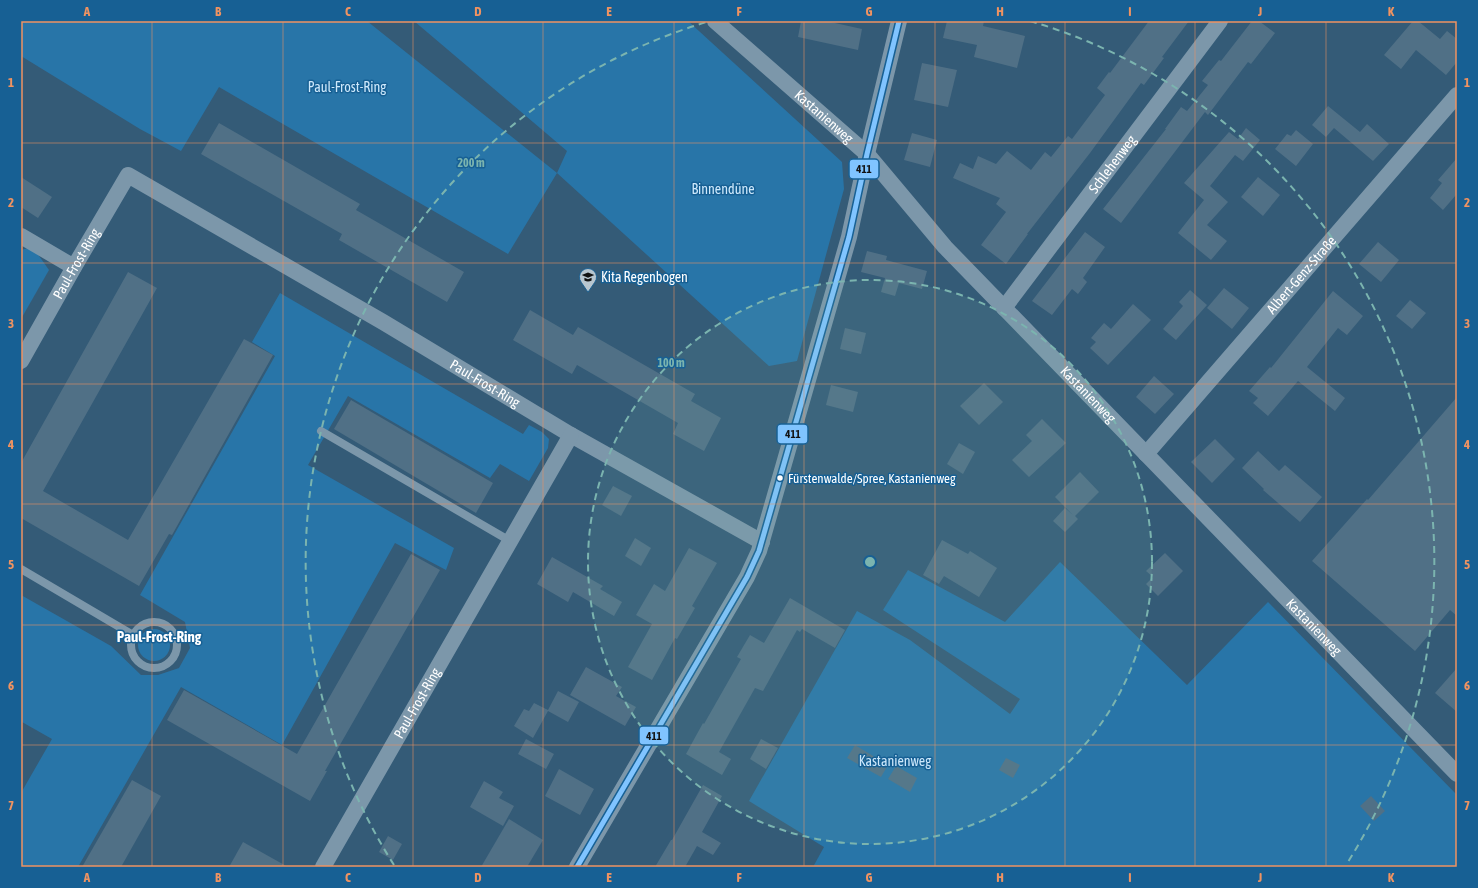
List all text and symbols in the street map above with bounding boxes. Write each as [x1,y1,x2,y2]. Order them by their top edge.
text: A [83,4,91,19]
text: B [215,4,222,19]
text: C [345,4,351,19]
text: D [474,4,482,19]
text: E [606,4,612,19]
text: F [736,4,742,19]
text: G [866,4,873,19]
text: H [996,4,1004,19]
text: I [1128,4,1132,19]
text: J [1257,4,1262,19]
text: K [1388,4,1395,19]
text: 1 [8,75,14,90]
text: 1 [1464,75,1470,90]
park label: Paul-Frost-Ring [308,79,386,95]
street label: Kastanienweg [792,87,857,146]
street label: Schlehenweg [1085,132,1139,196]
text: 200 m [457,156,485,170]
line badge: 411 [849,159,879,179]
text: 411 [855,163,872,175]
park label: Binnendüne [691,181,755,197]
text: 2 [8,195,14,210]
text: 2 [1464,195,1470,210]
street label: Paul-Frost-Ring [50,225,103,302]
street label: Albert-Genz-Straße [1263,233,1339,317]
school or university icon: Kita Regenbogen [578,267,598,292]
place label: Kita Regenbogen [601,269,688,285]
text: 3 [8,316,14,331]
text: 3 [1464,316,1470,331]
street label: Paul-Frost-Ring [447,356,523,410]
text: 100 m [657,356,685,370]
street label: Kastanienweg [1057,363,1119,426]
line badge: 411 [777,424,808,444]
text: 411 [784,428,801,440]
text: 4 [7,437,14,452]
text: 4 [1463,437,1470,452]
place label: Fürstenwalde/Spree, Kastanienweg [788,471,956,486]
marker: Fürstenwalde/Spree, Kastanienweg [775,473,785,483]
centre of rings [863,555,877,569]
text: 5 [8,557,14,572]
text: 5 [1464,557,1470,572]
street label: Kastanienweg [1283,595,1345,658]
district label: Paul-Frost-Ring [117,628,202,645]
street label: Paul-Frost-Ring [391,665,444,741]
text: 6 [8,678,14,693]
text: 6 [1464,678,1470,693]
line badge: 411 [639,726,669,745]
text: 411 [645,730,662,742]
park label: Kastanienweg [859,753,931,769]
text: 7 [8,798,14,813]
text: 7 [1464,798,1470,813]
text: A [83,870,91,885]
text: B [215,870,222,885]
text: C [345,870,351,885]
text: D [474,870,482,885]
text: E [606,870,612,885]
text: F [736,870,742,885]
text: G [866,870,873,885]
text: H [996,870,1004,885]
text: I [1128,870,1132,885]
text: J [1257,870,1262,885]
text: K [1388,870,1395,885]

